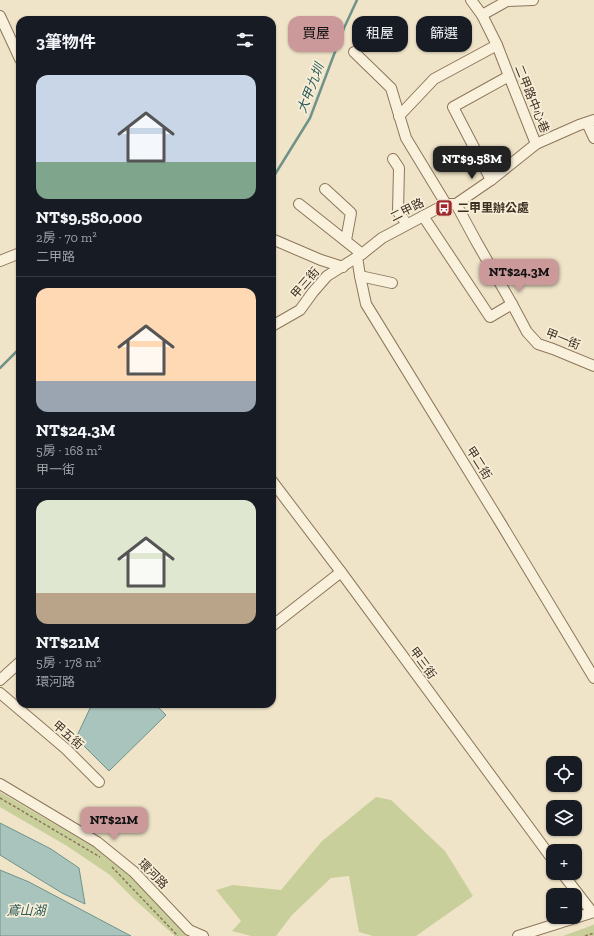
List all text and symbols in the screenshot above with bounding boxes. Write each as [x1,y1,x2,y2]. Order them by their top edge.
chip: 買屋 [288,16,344,52]
chip: 租屋 [352,16,408,52]
chip: 篩選 [416,16,472,52]
icon: filters [234,29,256,51]
text: 3筆物件 [36,32,96,52]
water label: 大甲九圳 [294,59,328,115]
street label: 二甲路中心巷 [512,63,552,135]
icon: home [110,101,182,173]
pin: NT$9.58M [431,146,513,180]
text: NT$9.58M [442,151,502,166]
street label: 二甲路 [388,196,426,224]
bus stop icon: 二甲里辦公處 [434,198,454,218]
place label: 二甲里辦公處 [457,201,529,215]
text: NT$9,580,000 [36,207,142,227]
text: 2房 · 70 m² [36,230,97,245]
text: 二甲路 [36,249,75,264]
pin: NT$24.3M [478,259,560,293]
text: NT$24.3M [489,264,549,279]
street label: 甲三街 [288,265,322,301]
icon: home [110,314,182,386]
street label: 甲一街 [544,326,582,352]
text: NT$24.3M [36,420,115,440]
text: 5房 · 168 m² [36,443,102,458]
street label: 甲二街 [464,444,494,482]
text: 甲一街 [36,462,75,477]
icon: home [110,526,182,598]
text: NT$21M [36,632,100,652]
street label: 甲三街 [407,644,439,682]
text: 5房 · 178 m² [36,655,101,670]
text: 環河路 [36,674,75,689]
street label: 甲五街 [50,718,86,752]
map controls [546,756,582,924]
button: locate [546,756,582,792]
button: layers [546,800,582,836]
pin: NT$21M [81,807,147,841]
text: NT$21M [90,812,138,827]
button: + [546,844,582,880]
street label: 環河路 [135,856,171,892]
button: − [546,888,582,924]
water label: 鳶山湖 [6,903,47,918]

